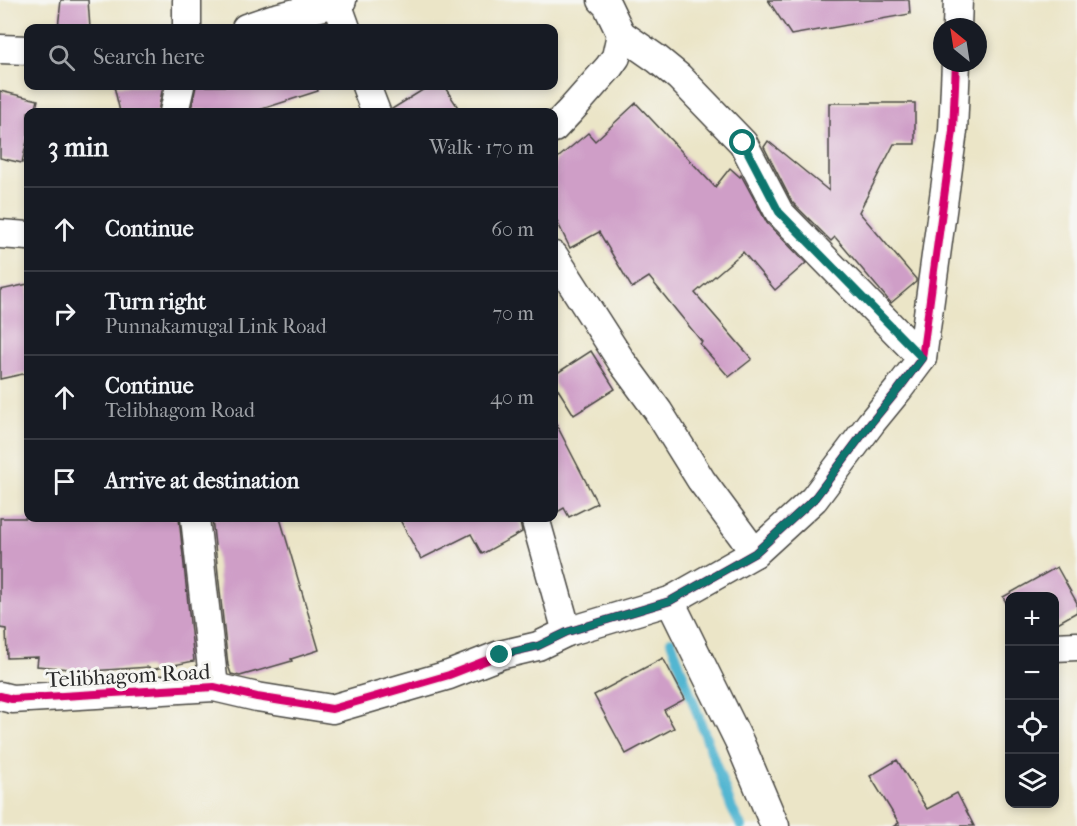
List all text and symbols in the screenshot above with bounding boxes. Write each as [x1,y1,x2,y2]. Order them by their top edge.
north arrow [933,18,987,72]
search box [24,24,558,90]
icon: search [45,41,78,74]
text: Search here [93,44,205,70]
route start [729,129,755,155]
text: 3 min [48,132,109,163]
text: Walk · 170 m [429,136,534,159]
icon: ahead [48,213,81,246]
text: Continue [105,216,194,242]
text: 60 m [491,218,534,241]
text: Turn right [105,289,206,315]
icon: right [48,297,81,330]
text: 70 m [492,302,534,325]
text: Punnakamugal Link Road [105,315,327,338]
text: Continue [105,373,194,399]
icon: ahead [48,381,81,414]
text: 40 m [490,386,534,409]
text: Telibhagom Road [105,399,255,422]
icon: arrive [48,465,81,498]
text: Arrive at destination [105,468,299,494]
map controls [1005,592,1059,808]
button: + [1005,592,1059,646]
route end [486,641,512,667]
button: − [1005,646,1059,700]
street label: Telibhagom Road [45,659,212,693]
button: locate [1005,700,1059,754]
button: layers [1005,754,1059,808]

